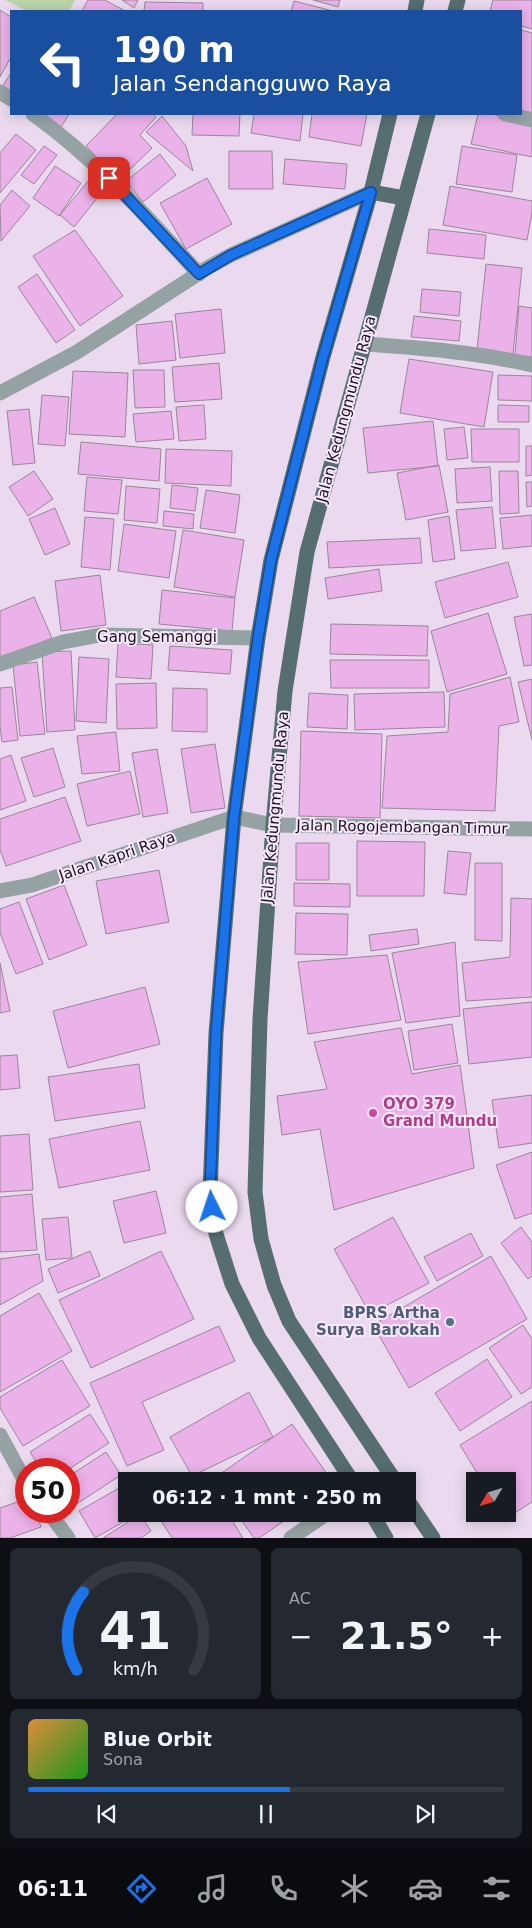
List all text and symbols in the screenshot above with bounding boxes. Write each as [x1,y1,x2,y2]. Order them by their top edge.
icon: left [30,30,95,95]
text: 190 m [113,30,235,70]
text: Jalan Sendangguwo Raya [113,71,391,96]
pin [88,157,130,199]
icon: arrive [95,164,123,192]
street label: Jalan Kedungmundu Raya [312,314,380,505]
street label: Gang Semanggi [97,628,217,646]
street label: Jalan Kedungmundu Raya [258,710,292,905]
street label: Jalan Rogojembangan Timur [295,816,509,838]
street label: Jalan Kapri Raya [55,828,178,885]
place label: OYO 379 Grand Mundu [383,1095,497,1130]
marker: OYO 379 Grand Mundu [367,1107,379,1119]
position arrow [185,1180,237,1232]
place label: BPRS Artha Surya Barokah [316,1304,440,1339]
marker: BPRS Artha Surya Barokah [444,1316,456,1328]
speed limit sign: 50 [15,1458,80,1523]
north arrow [466,1472,516,1522]
map controls [466,1472,516,1522]
text: 06:12 · 1 mnt · 250 m [152,1486,382,1508]
text: AC [289,1589,311,1608]
text: 41 [99,1601,172,1661]
text: 21.5° [340,1614,453,1658]
text: − [289,1620,312,1653]
text: + [481,1620,504,1653]
text: km/h [113,1658,158,1679]
text: Blue Orbit [103,1728,212,1750]
text: Sona [103,1750,143,1769]
icon: previous [93,1800,121,1828]
icon: pause [252,1800,280,1828]
icon: next [411,1800,439,1828]
icon: directions [124,1871,159,1906]
icon: music [195,1871,230,1906]
icon: phone [266,1871,301,1906]
icon: climate [337,1871,372,1906]
icon: car [408,1871,443,1906]
icon: filters [479,1871,514,1906]
text: 06:11 [18,1876,88,1901]

